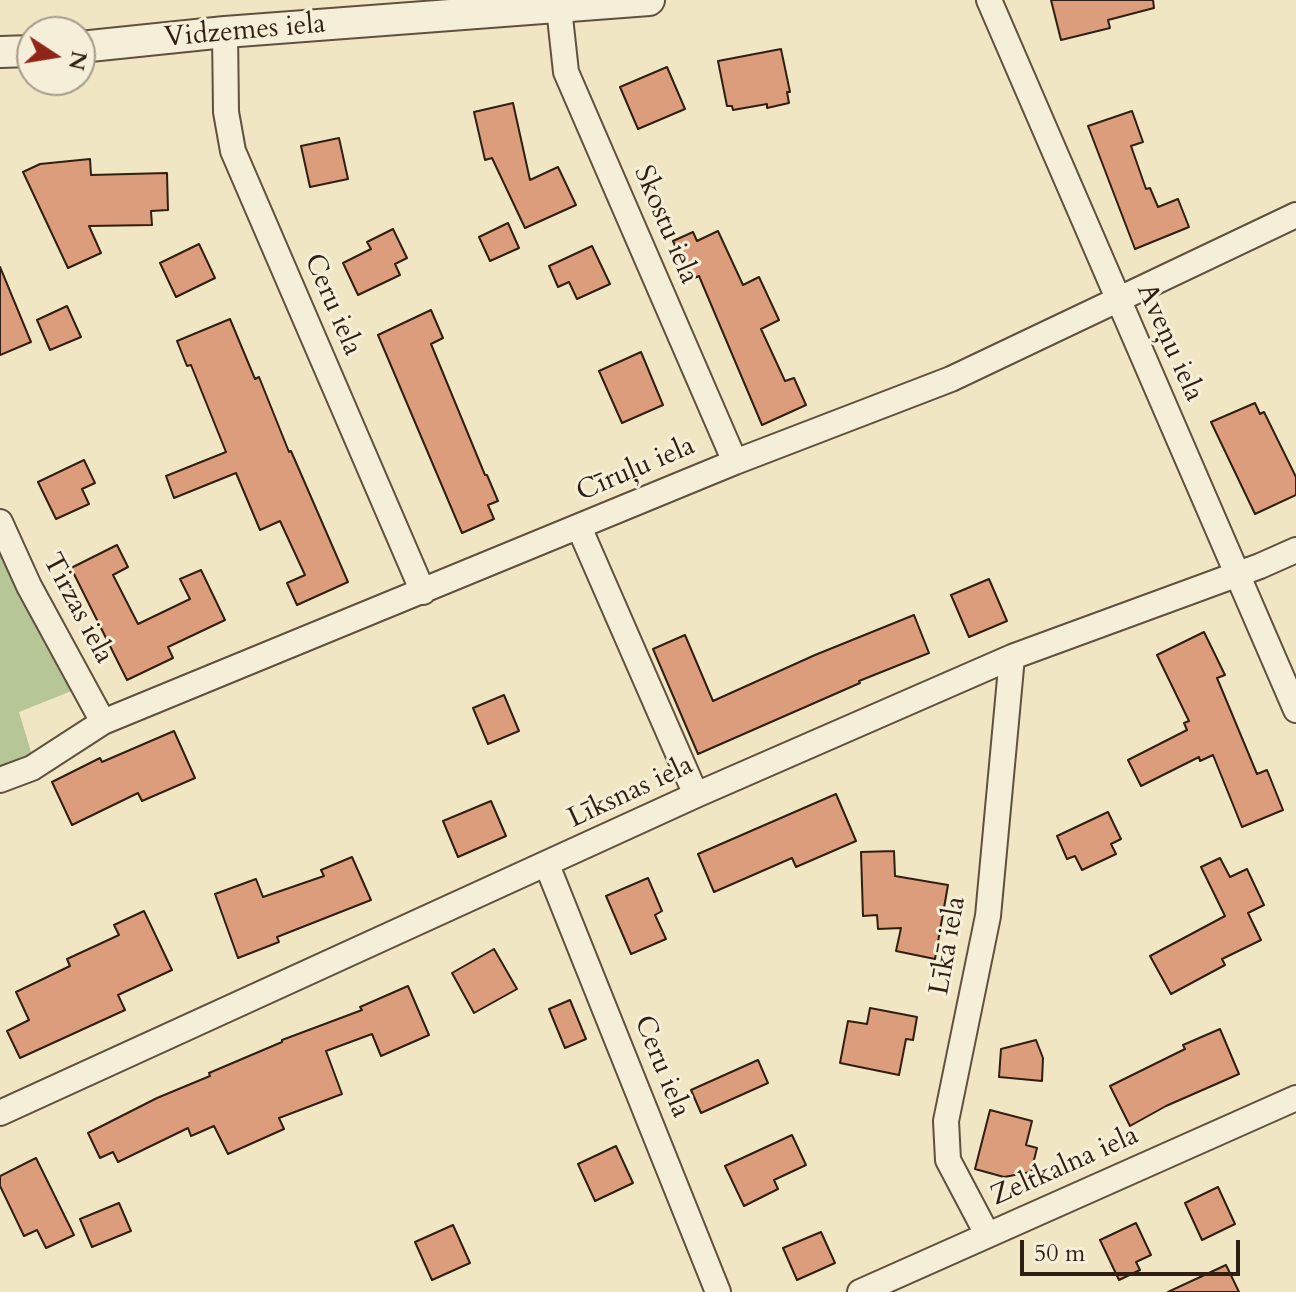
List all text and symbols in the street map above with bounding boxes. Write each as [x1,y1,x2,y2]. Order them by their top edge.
street label: Vidzemes iela [163,8,327,56]
north arrow [16,16,96,96]
text: N [61,48,94,73]
street label: Skostu iela [625,161,705,289]
street label: Ceru iela [296,249,368,361]
street label: Aveņu iela [1128,279,1210,407]
street label: Cīruļu iela [572,430,700,510]
street label: Tirzas iela [34,548,120,670]
street label: Līksnas iela [563,749,699,837]
street label: Līkā iela [924,894,974,998]
street label: Ceru iela [625,1011,697,1123]
street label: Zeltkalna iela [986,1119,1144,1215]
scale bar [1024,1224,1244,1274]
text: 50 m [1034,1237,1085,1270]

